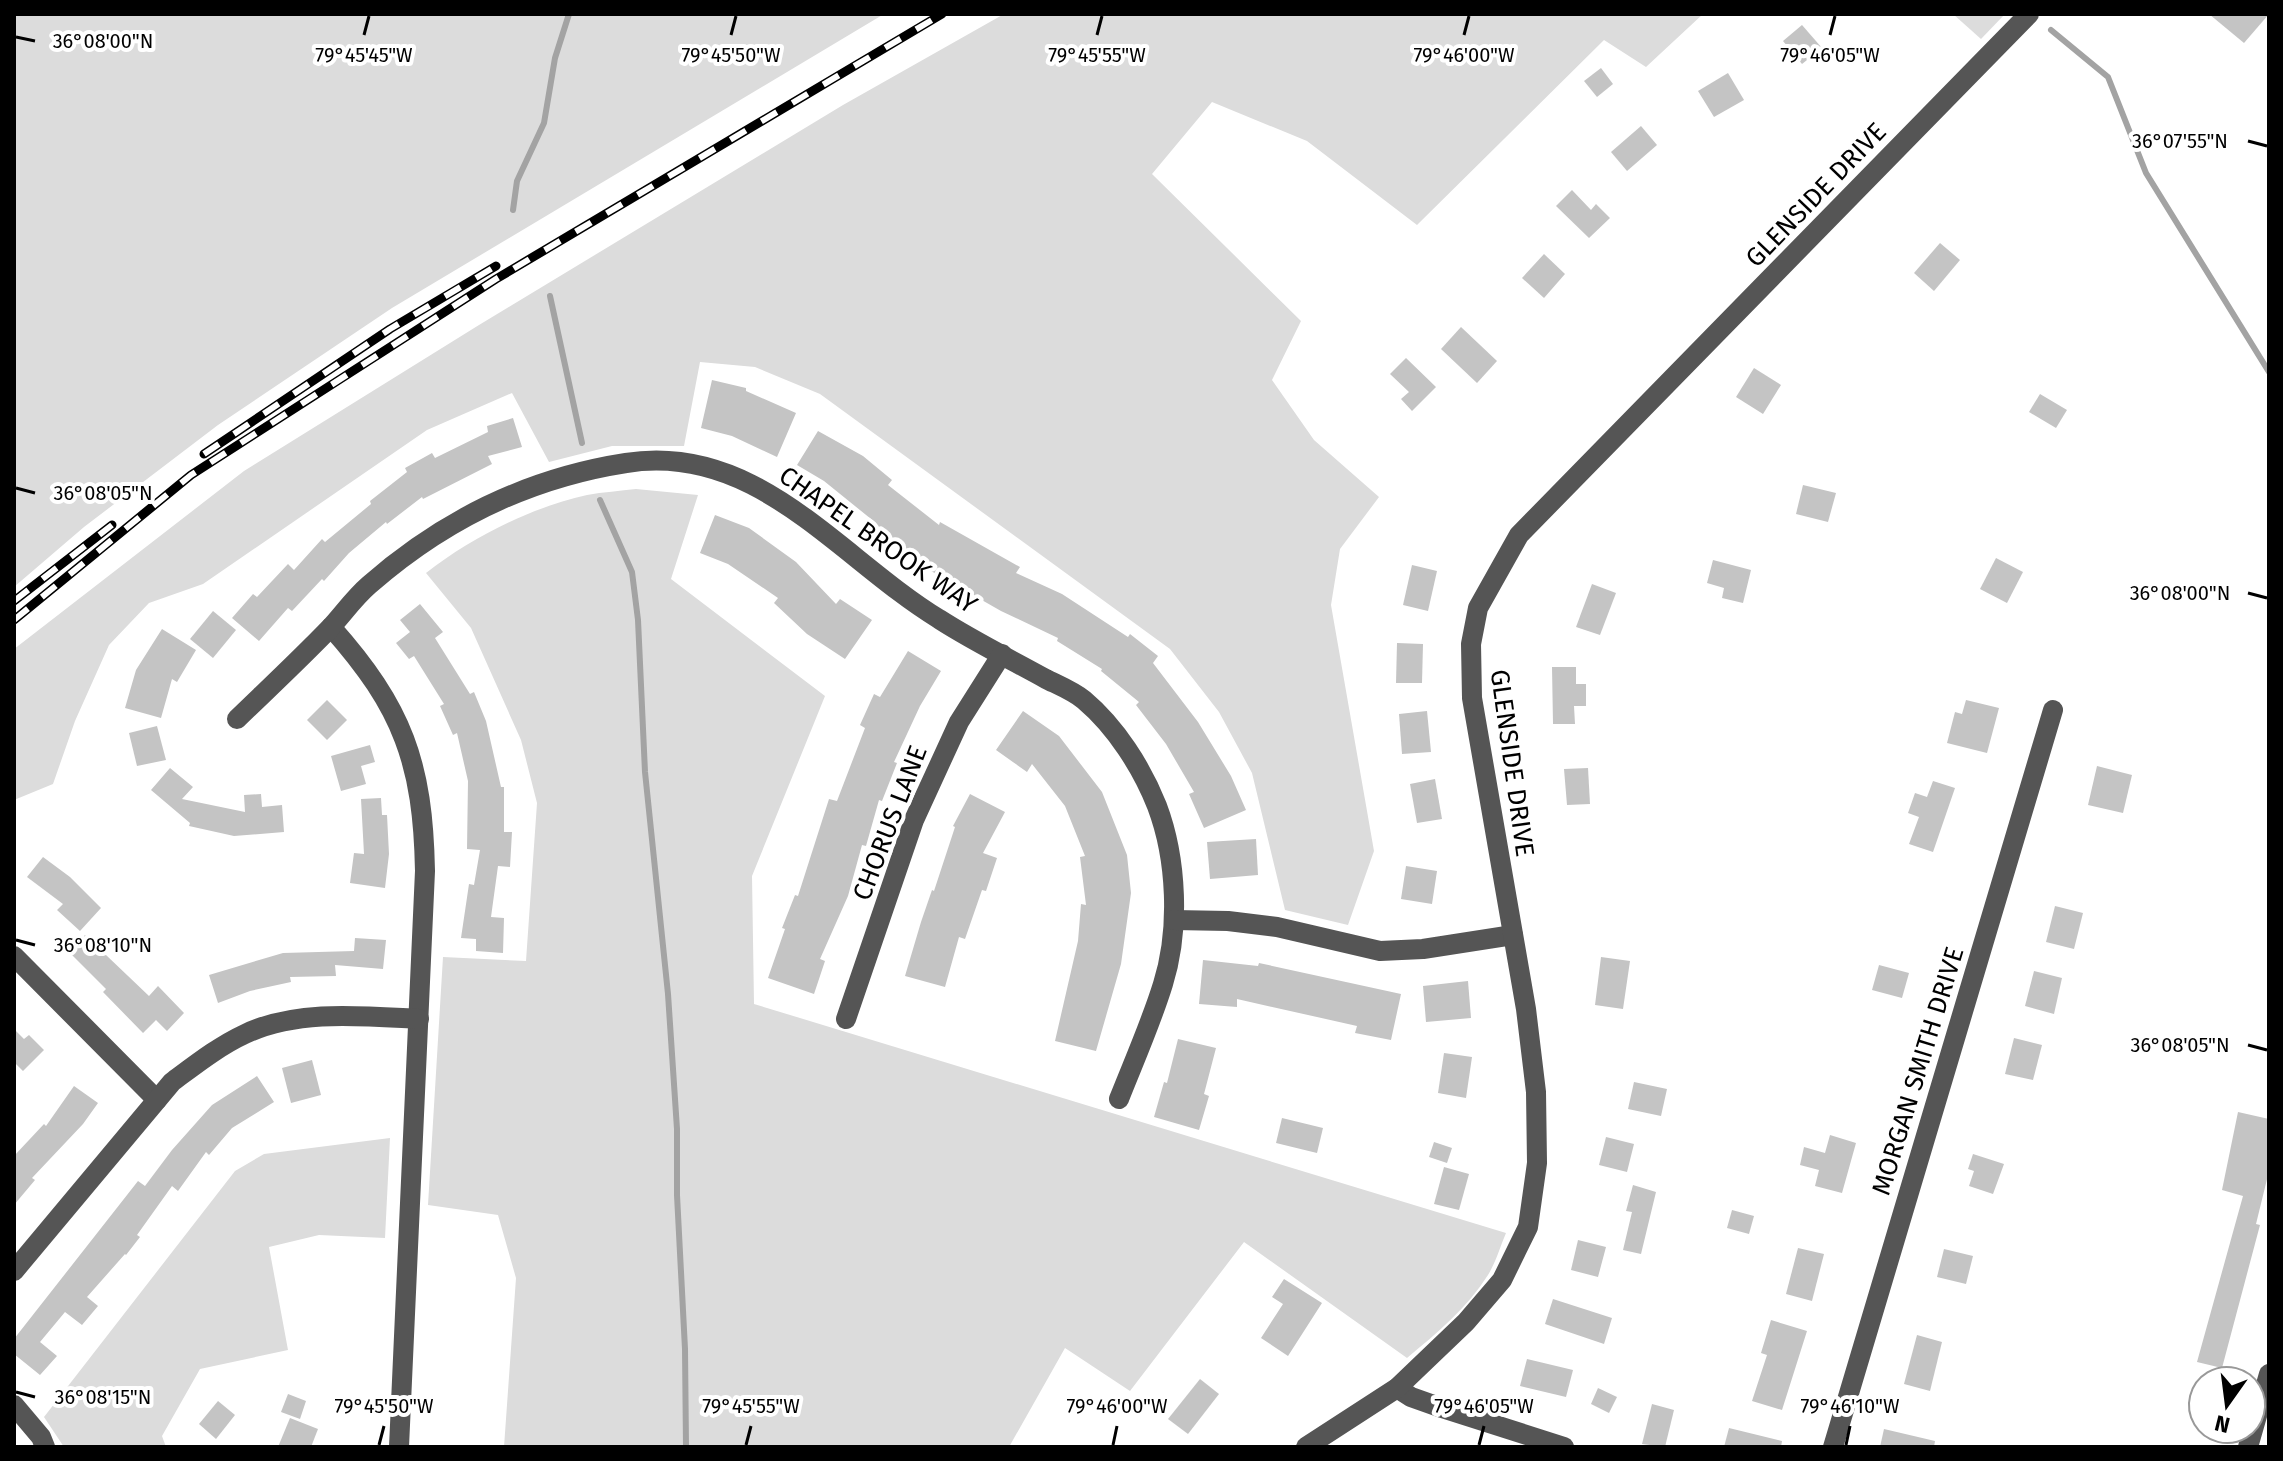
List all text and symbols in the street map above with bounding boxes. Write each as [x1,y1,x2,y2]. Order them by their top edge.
text: 36°08'00"N [53,29,153,53]
text: 79°45'45"W [315,43,413,67]
text: 79°45'50"W [681,43,781,67]
text: 79°45'55"W [1048,43,1146,67]
text: 79°46'00"W [1413,43,1515,67]
text: 79°46'05"W [1780,43,1880,67]
street label: GLENSIDE DRIVE [1739,116,1893,274]
text: 36°07'55"N [2132,129,2228,153]
street label: CHAPEL BROOK WAY [773,460,984,620]
text: 36°08'05"N [53,481,153,505]
text: 36°08'00"N [2130,581,2230,605]
street label: GLENSIDE DRIVE [1484,667,1540,859]
street label: CHORUS LANE [846,741,934,905]
text: 36°08'10"N [54,933,152,957]
street label: MORGAN SMITH DRIVE [1865,943,1971,1199]
text: 36°08'05"N [2130,1033,2230,1057]
north arrow [2187,1365,2267,1445]
text: 36°08'15"N [55,1385,151,1409]
text: 79°45'50"W [334,1394,434,1418]
text: 79°45'55"W [702,1394,800,1418]
text: 79°46'00"W [1066,1394,1168,1418]
text: 79°46'05"W [1434,1394,1534,1418]
text: 79°46'10"W [1801,1394,1900,1418]
text: N [2212,1409,2233,1439]

